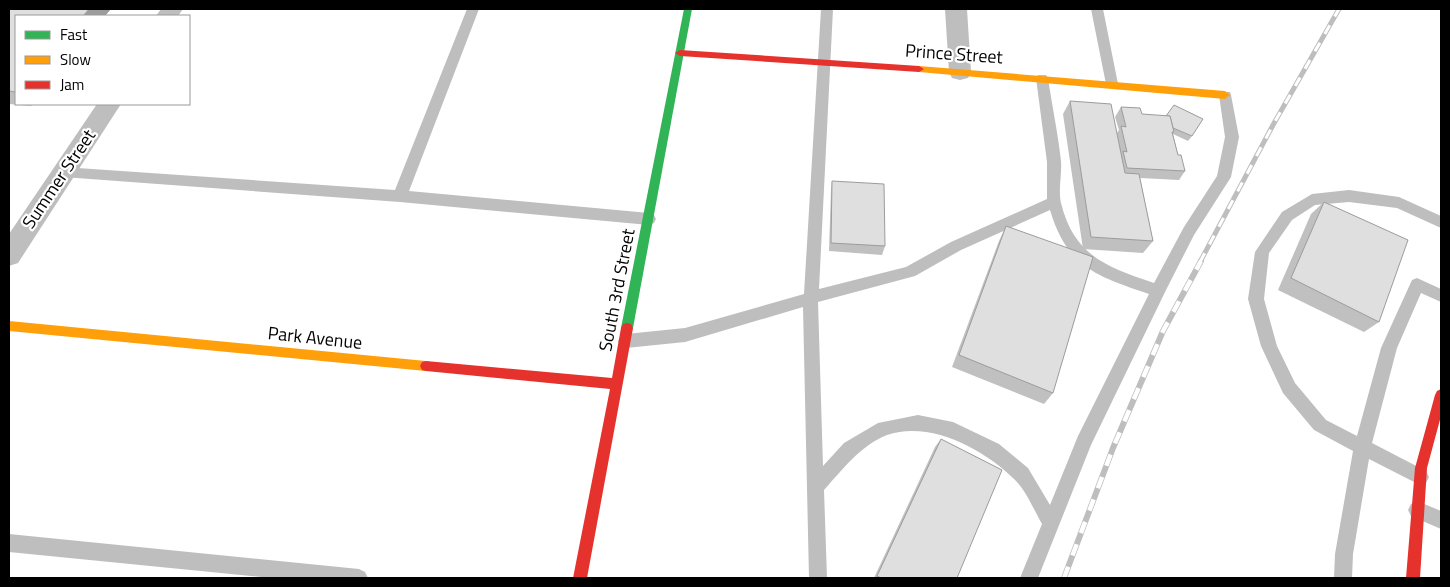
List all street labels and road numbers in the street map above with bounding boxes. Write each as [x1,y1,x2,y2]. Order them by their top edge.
street label: Prince Street [904,37,1004,70]
street label: Summer Street [15,123,102,234]
street label: South 3rd Street [591,225,642,354]
street label: Park Avenue [267,319,364,356]

